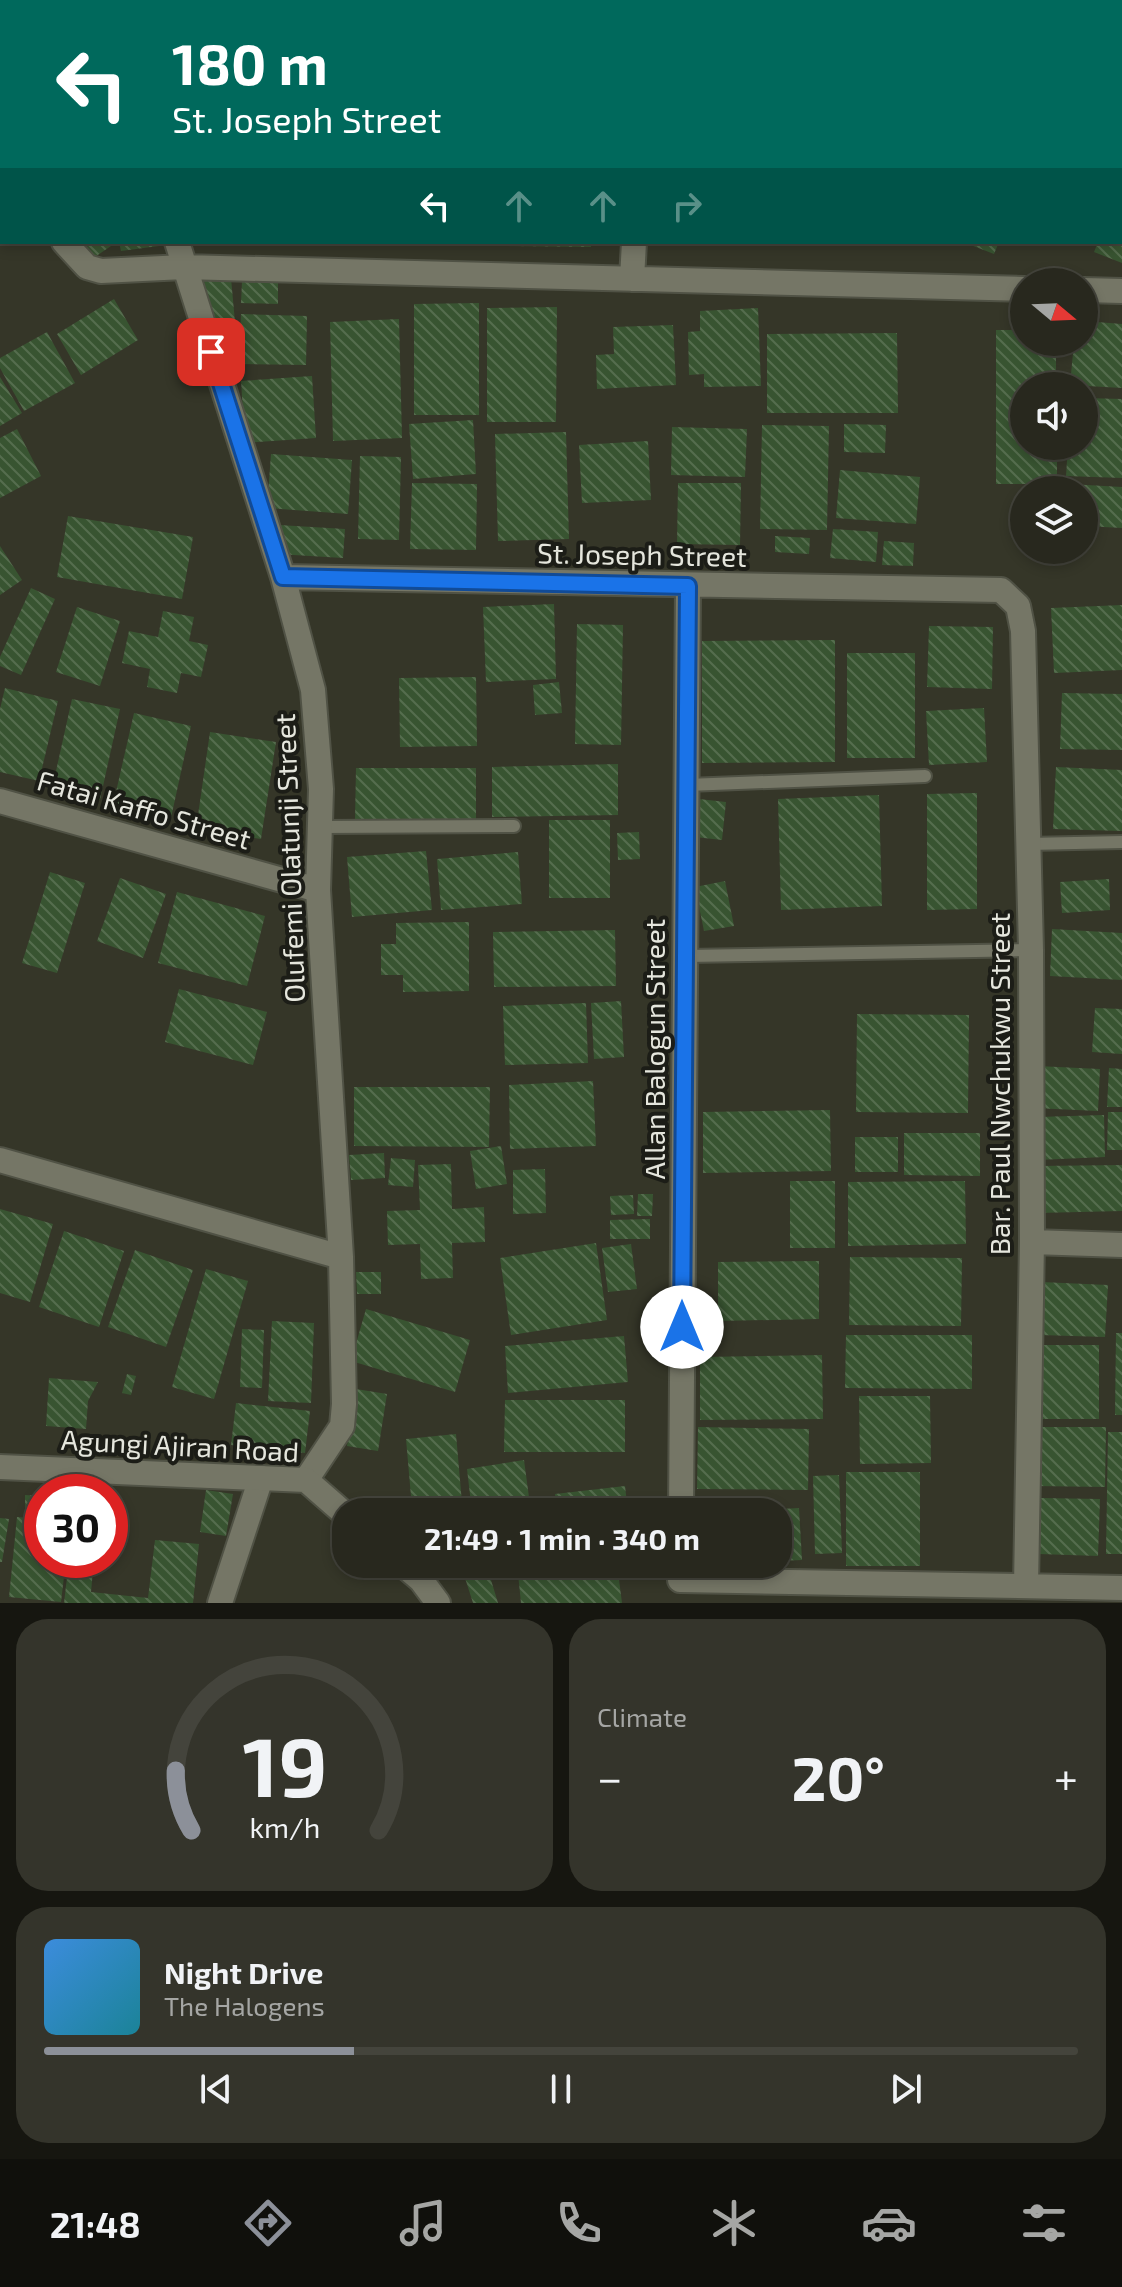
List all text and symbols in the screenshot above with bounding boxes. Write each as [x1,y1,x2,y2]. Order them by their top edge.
text: 180 m [172,29,328,96]
icon: left [40,32,144,136]
text: St. Joseph Street [172,97,441,140]
icon: left [413,184,457,228]
icon: ahead [497,184,541,228]
icon: ahead [581,184,625,228]
icon: right [665,184,709,228]
north arrow [1010,268,1098,356]
map controls [1010,268,1098,564]
pin [177,318,245,386]
icon: arrive [189,330,233,374]
button: sound [1010,372,1098,460]
button: layers [1010,476,1098,564]
street label: St. Joseph Street [537,535,747,573]
street label: Olufemi Olatunji Street [267,713,311,1003]
street label: Fatai Kaffo Street [34,762,255,856]
street label: Bar. Paul Nwchukwu Street [982,913,1016,1255]
street label: Allan Balogun Street [637,919,671,1179]
position arrow [640,1285,724,1369]
street label: Agungi Ajiran Road [60,1422,300,1468]
speed limit sign: 30 [24,1474,128,1578]
text: 21:49 · 1 min · 340 m [424,1520,700,1556]
text: Climate [597,1701,687,1732]
text: 19 [242,1714,327,1814]
text: 20° [792,1741,885,1813]
text: − [597,1750,623,1803]
text: + [1054,1750,1078,1803]
text: km/h [249,1809,320,1844]
text: Night Drive [164,1954,323,1990]
text: The Halogens [164,1990,325,2021]
icon: previous [194,2067,238,2111]
icon: pause [539,2067,583,2111]
icon: next [884,2067,928,2111]
icon: directions [240,2195,296,2251]
icon: music [395,2195,451,2251]
icon: phone [551,2195,607,2251]
icon: climate [706,2195,762,2251]
icon: car [861,2195,917,2251]
icon: filters [1016,2195,1072,2251]
text: 21:48 [50,2202,141,2245]

